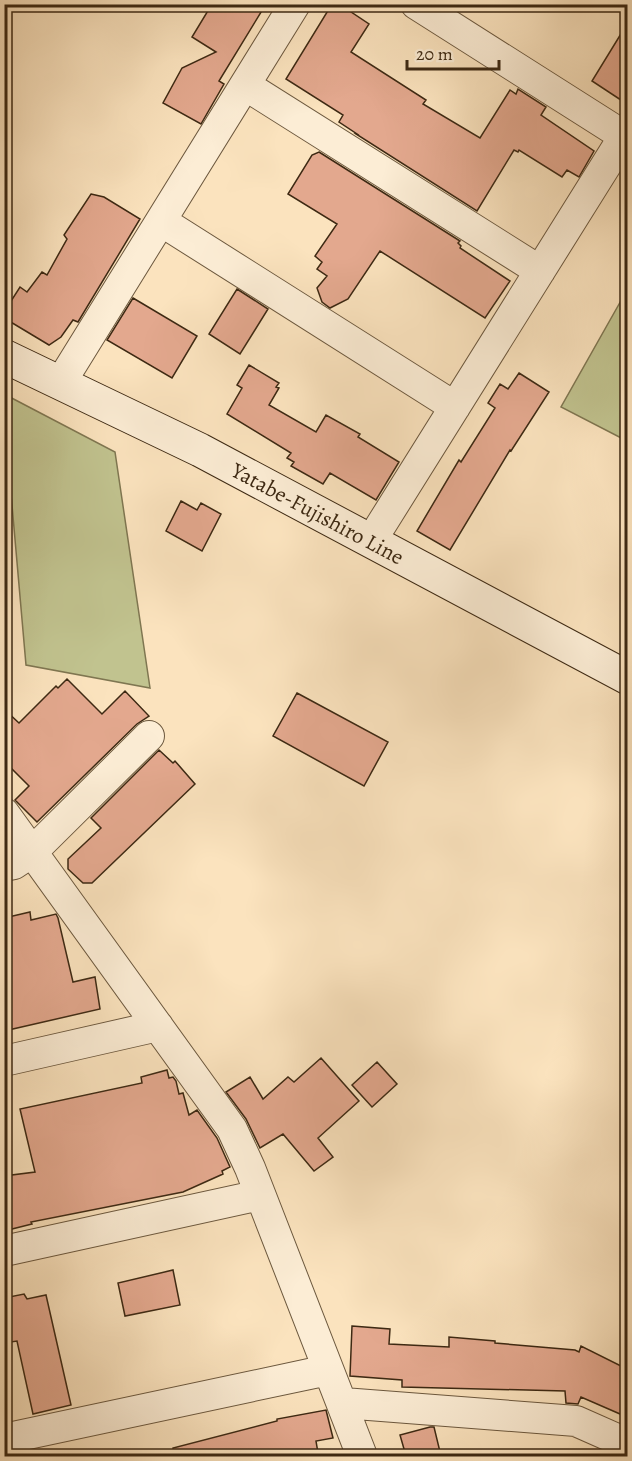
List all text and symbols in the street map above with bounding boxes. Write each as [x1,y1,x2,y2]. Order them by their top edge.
scale bar [407,33,498,71]
text: 20 m [416,42,453,66]
street label: Yatabe-Fujishiro Line [225,455,409,572]

